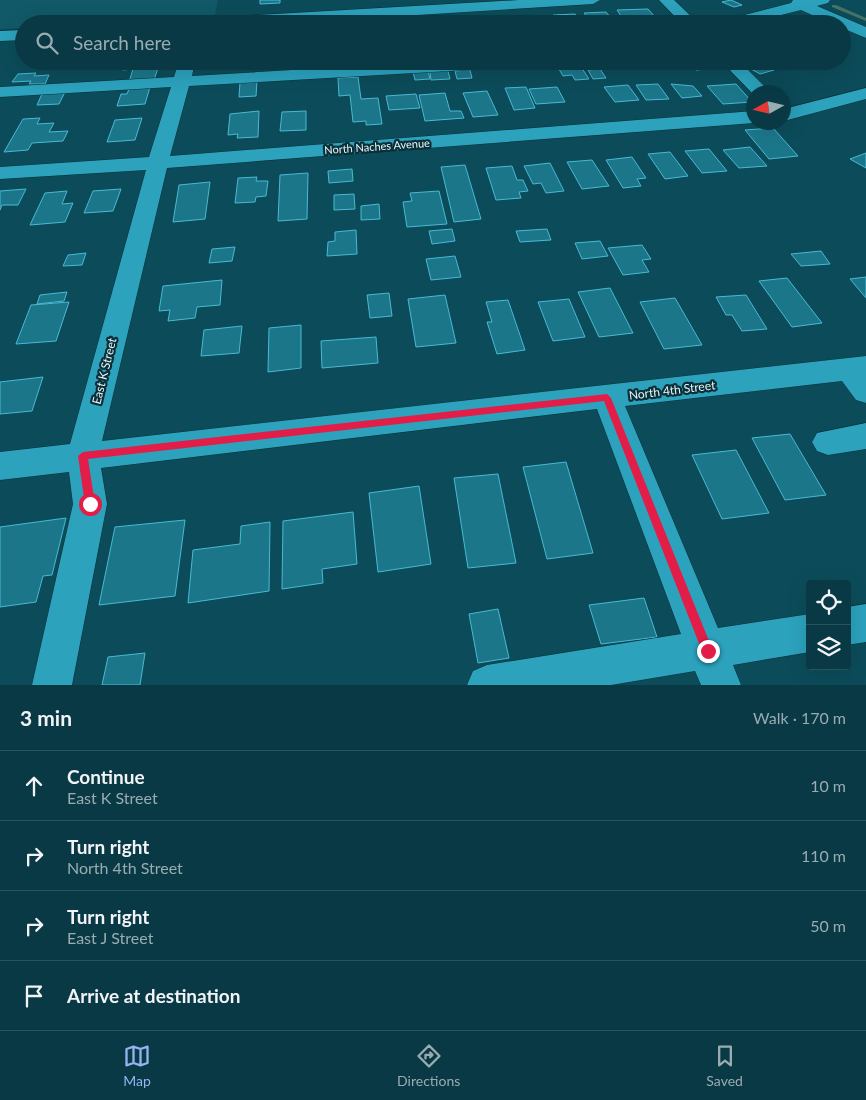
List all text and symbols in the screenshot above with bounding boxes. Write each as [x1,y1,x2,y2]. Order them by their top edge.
search box [15,15,851,70]
icon: search [33,29,61,57]
text: Search here [73,31,171,54]
north arrow [746,85,791,130]
street label: North Naches Avenue [324,136,430,156]
street label: East K Street [88,336,120,406]
street label: North 4th Street [628,377,717,403]
route start [79,493,102,516]
map controls [806,580,851,670]
button: locate [806,580,851,625]
button: layers [806,625,851,670]
route end [697,640,720,663]
text: 3 min [20,705,72,730]
text: Walk · 170 m [753,708,846,727]
text: Continue [67,765,145,788]
icon: ahead [20,772,48,800]
text: 10 m [810,776,846,795]
text: East K Street [67,788,158,807]
text: Turn right [67,835,149,858]
icon: right [20,842,48,870]
text: 110 m [801,846,846,865]
text: North 4th Street [67,858,183,877]
text: Turn right [67,905,149,928]
icon: right [20,912,48,940]
text: 50 m [810,916,846,935]
text: East J Street [67,928,153,947]
icon: arrive [20,982,48,1010]
text: Arrive at destination [67,984,240,1007]
tab: Map [123,1042,151,1089]
tab: Directions [397,1042,460,1089]
tab: Saved [706,1042,743,1089]

